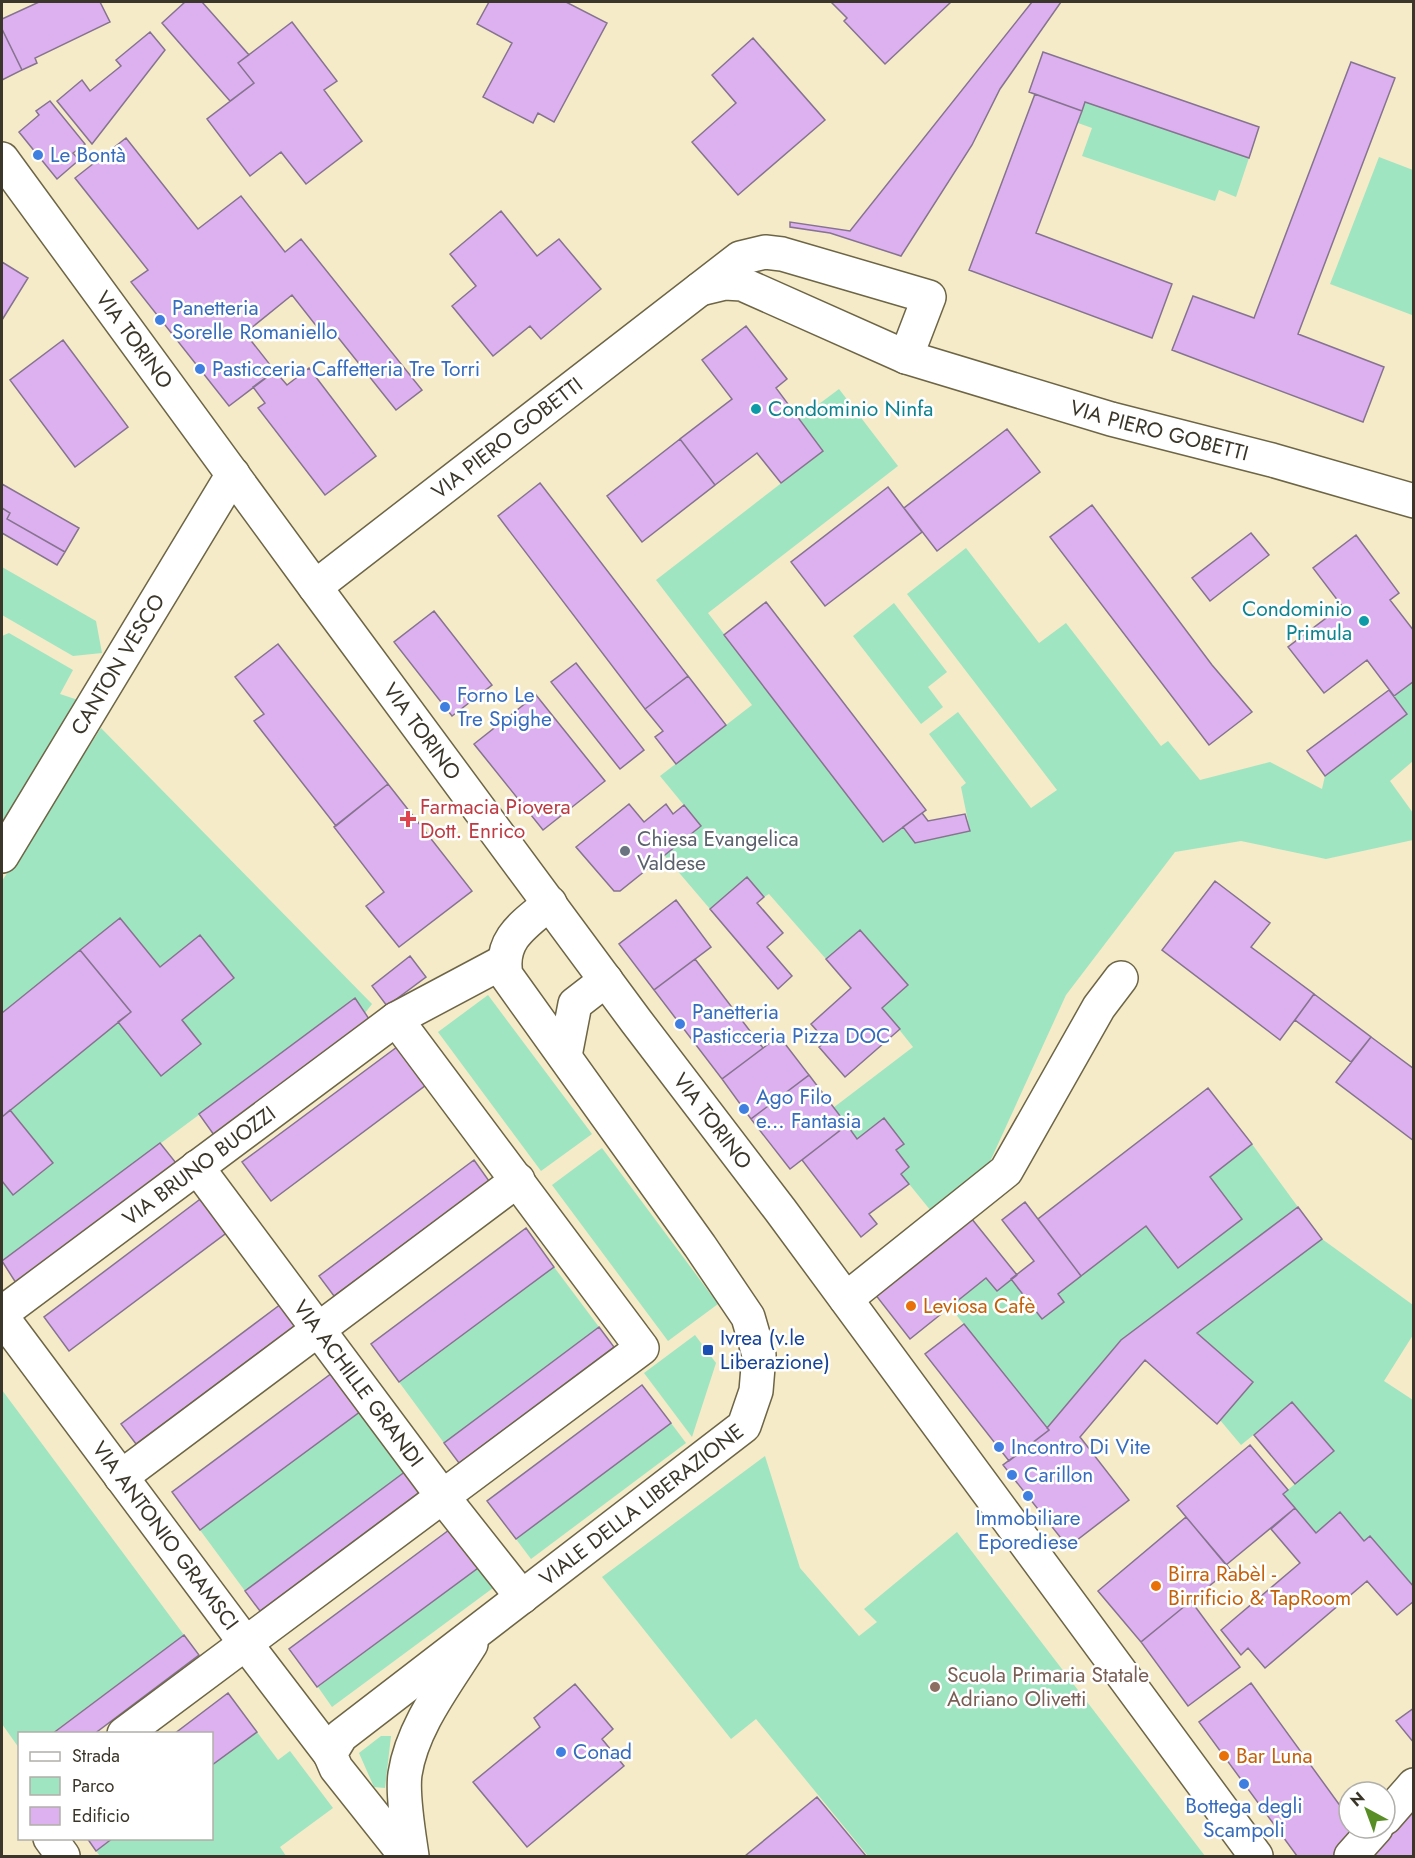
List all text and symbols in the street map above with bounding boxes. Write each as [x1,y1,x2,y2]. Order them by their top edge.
place label: Le Bontà [50,140,126,170]
marker: Le Bontà [31,148,45,162]
street label: VIA TORINO [88,285,180,395]
place label: Panetteria Sorelle Romaniello [172,293,338,347]
marker: Panetteria Sorelle Romaniello [153,313,167,327]
place label: Pasticceria Caffetteria Tre Torri [212,354,480,384]
marker: Pasticceria Caffetteria Tre Torri [193,362,207,376]
street label: VIA PIERO GOBETTI [425,370,589,506]
street label: VIA PIERO GOBETTI [1066,392,1252,468]
place label: Condominio Ninfa [768,394,933,424]
marker: Condominio Ninfa [749,402,763,416]
street label: CANTON VESCO [64,588,172,741]
place label: Condominio Primula [1242,594,1352,648]
marker: Condominio Primula [1357,614,1371,628]
street label: VIA TORINO [376,677,468,786]
place label: Forno Le Tre Spighe [457,680,552,734]
marker: Forno Le Tre Spighe [438,700,452,714]
place label: Farmacia Piovera Dott. Enrico [420,792,571,846]
marker: Farmacia Piovera Dott. Enrico [401,812,415,826]
place label: Chiesa Evangelica Valdese [637,824,799,878]
marker: Chiesa Evangelica Valdese [618,844,632,858]
place label: Panetteria Pasticceria Pizza DOC [692,997,890,1051]
marker: Panetteria Pasticceria Pizza DOC [673,1017,687,1031]
street label: VIA TORINO [666,1067,759,1176]
place label: Ago Filo e... Fantasia [756,1082,861,1136]
street label: VIA BRUNO BUOZZI [116,1099,282,1233]
marker: Ago Filo e... Fantasia [737,1102,751,1116]
place label: Leviosa Cafè [923,1291,1035,1321]
street label: VIA ACHILLE GRANDI [286,1294,431,1473]
marker: Leviosa Cafè [904,1299,918,1313]
place label: Ivrea (v.le Liberazione) [720,1323,830,1377]
marker: Ivrea (v.le Liberazione) [701,1343,715,1357]
street label: VIALE DELLA LIBERAZIONE [533,1417,750,1593]
place label: Incontro Di Vite [1011,1432,1151,1462]
street label: VIA ANTONIO GRAMSCI [85,1435,246,1637]
marker: Incontro Di Vite [992,1440,1006,1454]
place label: Carillon [1024,1460,1093,1490]
marker: Carillon [1005,1468,1019,1482]
marker: Immobiliare Eporediese [1021,1489,1035,1503]
place label: Immobiliare Eporediese [976,1503,1081,1557]
place label: Birra Rabèl - Birrificio & TapRoom [1168,1559,1351,1613]
marker: Birra Rabèl - Birrificio & TapRoom [1149,1579,1163,1593]
place label: Scuola Primaria Statale Adriano Olivetti [947,1660,1149,1714]
marker: Scuola Primaria Statale Adriano Olivetti [928,1680,942,1694]
legend [18,1732,213,1840]
place label: Conad [573,1737,632,1767]
place label: Bar Luna [1236,1741,1313,1771]
text: Strada [72,1743,120,1769]
marker: Conad [554,1745,568,1759]
marker: Bar Luna [1217,1749,1231,1763]
text: Parco [72,1773,114,1799]
marker: Bottega degli Scampoli [1237,1777,1251,1791]
north arrow [1337,1780,1397,1840]
text: N [1345,1786,1370,1812]
place label: Bottega degli Scampoli [1185,1791,1303,1845]
text: Edificio [72,1803,130,1829]

